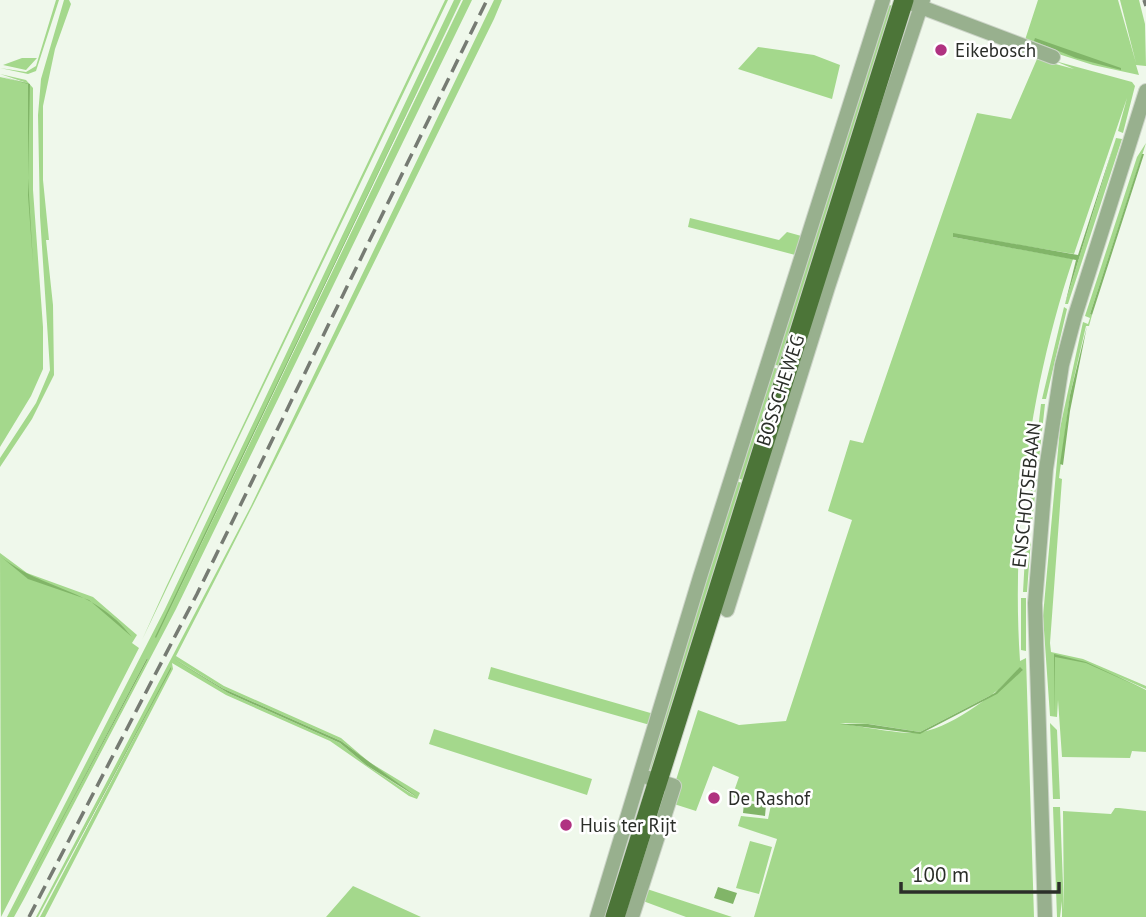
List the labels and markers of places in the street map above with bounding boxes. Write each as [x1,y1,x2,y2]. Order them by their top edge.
place label: Eikebosch [955,38,1036,62]
marker: Eikebosch [933,42,949,58]
place label: De Rashof [728,786,811,810]
marker: De Rashof [706,790,722,806]
place label: Huis ter Rijt [580,813,677,837]
marker: Huis ter Rijt [558,817,574,833]

